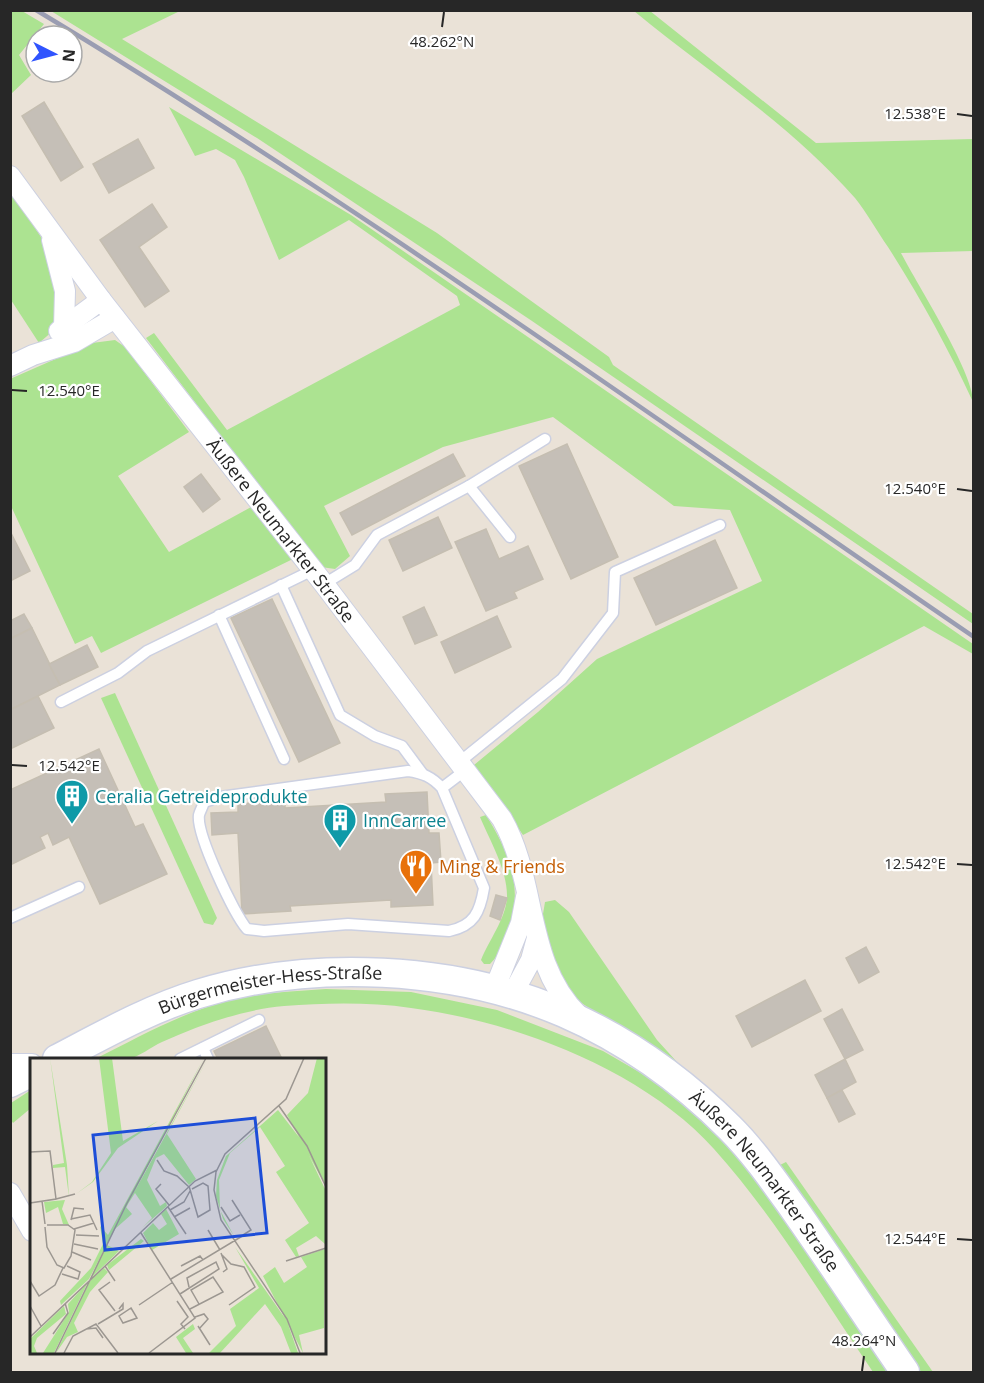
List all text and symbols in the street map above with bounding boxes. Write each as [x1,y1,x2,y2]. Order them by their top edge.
north arrow [24,24,84,84]
text: 48.262°N [410,31,474,51]
text: N [57,48,81,63]
text: 12.538°E [884,103,946,123]
text: 12.540°E [38,380,100,400]
street label: Äußere Neumarkter Straße [202,433,361,627]
text: 12.540°E [884,478,946,498]
text: 12.542°E [38,755,100,775]
building icon: Ceralia Getreideprodukte [54,778,90,825]
place label: Ceralia Getreideprodukte [95,784,308,808]
building icon: InnCarree [322,802,358,849]
place label: InnCarree [363,808,446,832]
restaurant icon: Ming & Friends [398,848,434,895]
text: 12.542°E [884,853,946,873]
place label: Ming & Friends [439,854,565,878]
street label: Bürgermeister-Hess-Straße [154,960,383,1019]
inset map [30,1058,326,1353]
street label: Äußere Neumarkter Straße [685,1084,846,1276]
text: 12.544°E [884,1228,946,1248]
text: 48.264°N [832,1330,896,1350]

